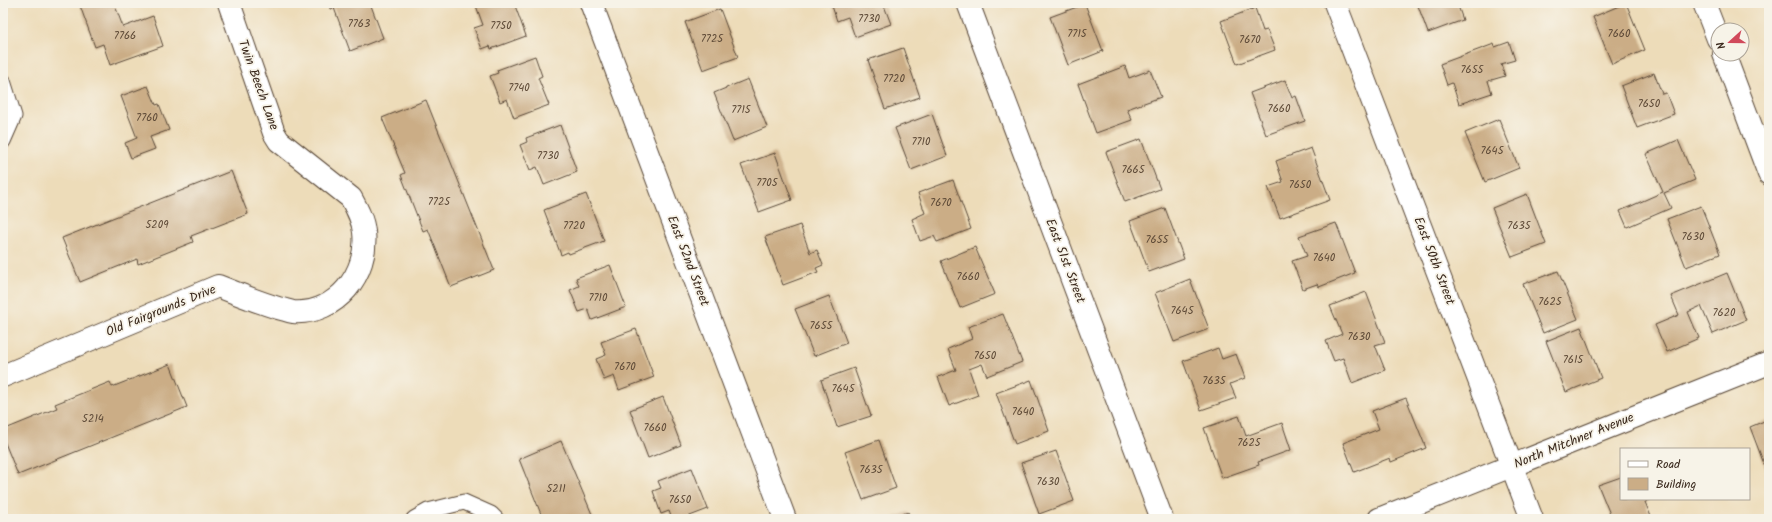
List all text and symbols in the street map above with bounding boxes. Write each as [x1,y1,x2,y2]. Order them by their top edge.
house number: 7730 [858,10,880,28]
house number: 7763 [348,15,370,33]
house number: 7750 [490,17,512,35]
north arrow [1710,22,1750,62]
house number: 7715 [1067,25,1088,43]
house number: 7660 [1608,25,1631,43]
house number: 7766 [114,27,136,45]
house number: 7725 [701,30,724,48]
house number: 7670 [1239,31,1261,49]
street label: Twin Beech Lane [232,37,284,133]
text: N [1712,39,1731,52]
house number: 7655 [1460,61,1485,79]
house number: 7720 [883,70,906,88]
house number: 7740 [508,79,530,97]
house number: 7650 [1638,95,1661,113]
house number: 7660 [1268,100,1291,118]
house number: 7715 [731,101,752,119]
house number: 7760 [136,109,158,127]
house number: 7710 [911,133,931,151]
house number: 7645 [1480,142,1505,160]
house number: 7730 [537,147,559,165]
house number: 7665 [1121,161,1146,179]
house number: 7705 [756,174,779,192]
house number: 7650 [1289,176,1312,194]
house number: 7725 [428,193,451,211]
house number: 7670 [930,194,952,212]
street label: East 52nd Street [661,213,715,310]
street label: East 50th Street [1408,214,1461,309]
house number: 5209 [145,216,169,234]
street label: East 51st Street [1039,216,1091,307]
house number: 7720 [563,217,586,235]
house number: 7635 [1507,217,1532,235]
house number: 7630 [1682,228,1705,246]
house number: 7655 [1145,231,1170,249]
house number: 7640 [1313,249,1336,267]
house number: 7660 [957,268,980,286]
street label: Old Fairgrounds Drive [103,279,219,343]
house number: 7710 [588,289,608,307]
house number: 7625 [1538,293,1563,311]
house number: 7645 [1170,302,1195,320]
house number: 7620 [1712,304,1736,322]
house number: 7655 [809,317,834,335]
house number: 7630 [1348,328,1371,346]
house number: 7650 [974,347,997,365]
house number: 7615 [1563,351,1584,369]
house number: 7670 [614,358,636,376]
house number: 7635 [1202,372,1227,390]
house number: 7645 [831,380,856,398]
house number: 7640 [1012,403,1035,421]
street label: North Mitchner Avenue [1511,407,1637,475]
house number: 5214 [82,410,104,428]
house number: 7660 [644,419,667,437]
house number: 7625 [1237,434,1262,452]
legend [1620,448,1750,500]
text: Road [1656,455,1681,474]
house number: 7635 [859,461,884,479]
house number: 7630 [1037,473,1060,491]
text: Building [1656,475,1696,494]
house number: 5211 [546,480,566,498]
house number: 7650 [669,491,692,509]

